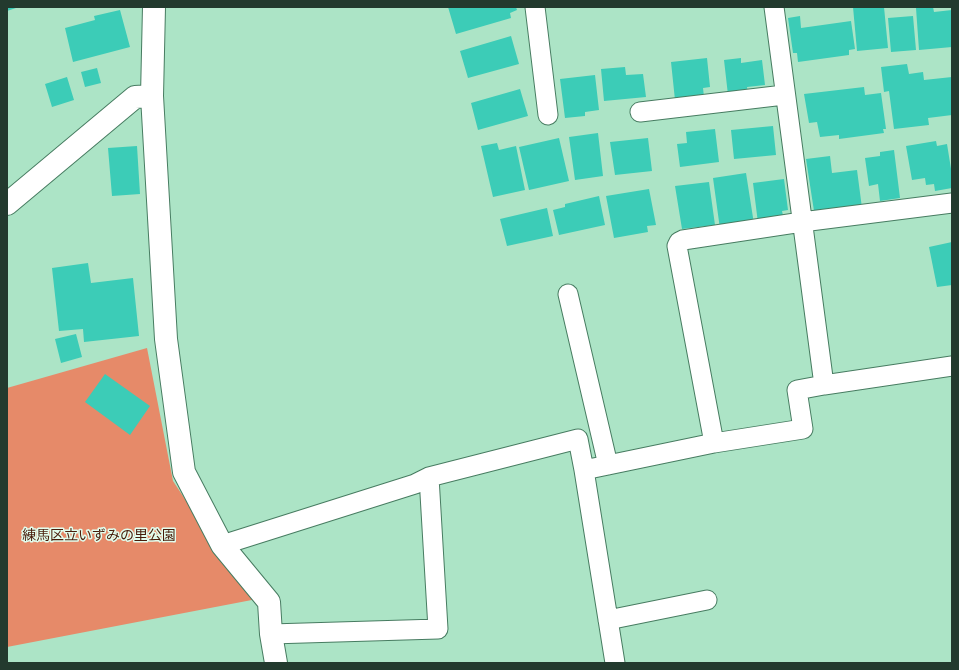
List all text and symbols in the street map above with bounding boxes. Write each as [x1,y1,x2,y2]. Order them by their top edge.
park label: 練馬区立いずみの里公園 [22,528,176,544]

